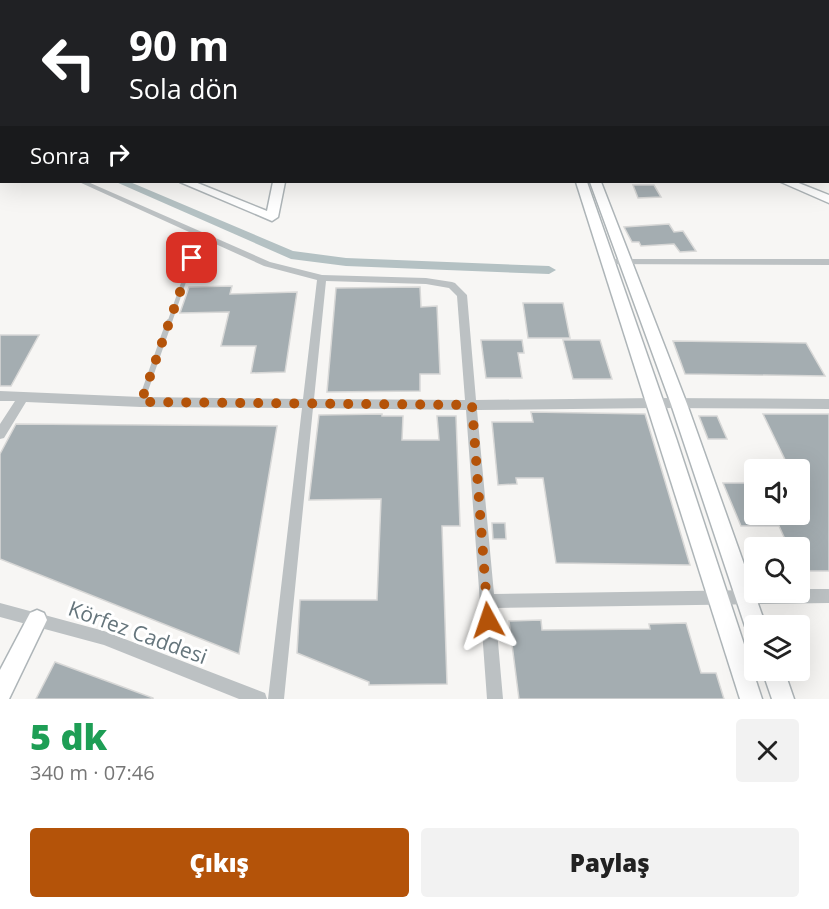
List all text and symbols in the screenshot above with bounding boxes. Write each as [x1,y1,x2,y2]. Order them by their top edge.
text: 90 m [129,16,229,73]
icon: left [30,24,108,102]
text: Sola dön [129,70,238,107]
icon: right [102,138,135,171]
text: Sonra [30,140,90,170]
pin [166,232,217,283]
icon: arrive [175,241,208,274]
map controls [744,459,810,681]
button: sound [744,459,810,525]
button: search [744,537,810,603]
position arrow [456,588,520,652]
street label: Körfez Caddesi [65,594,211,670]
button: layers [744,615,810,681]
text: 5 dk [30,712,107,761]
button: close [736,719,799,782]
text: 340 m · 07:46 [30,759,155,786]
button: Çıkış [30,828,409,897]
button: Paylaş [421,828,799,897]

